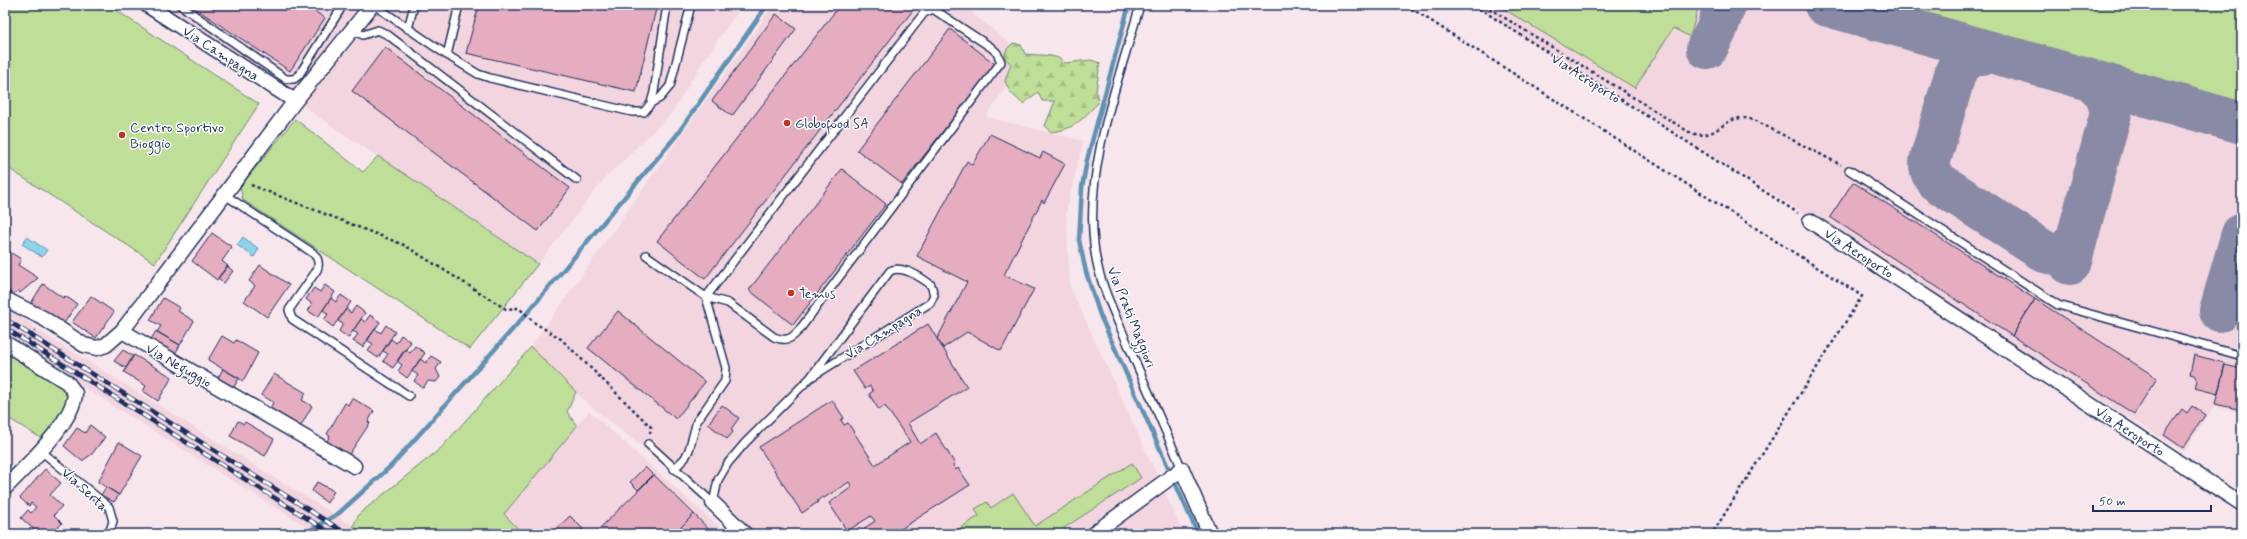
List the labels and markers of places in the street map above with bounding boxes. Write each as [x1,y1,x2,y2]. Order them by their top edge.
place label: Globofood SA [795,115,869,135]
marker: Globofood SA [782,118,792,128]
place label: Centro Sportivo Bioggio [130,119,224,155]
marker: Centro Sportivo Bioggio [117,130,127,140]
place label: Temus [799,285,836,303]
marker: Temus [786,288,796,298]

